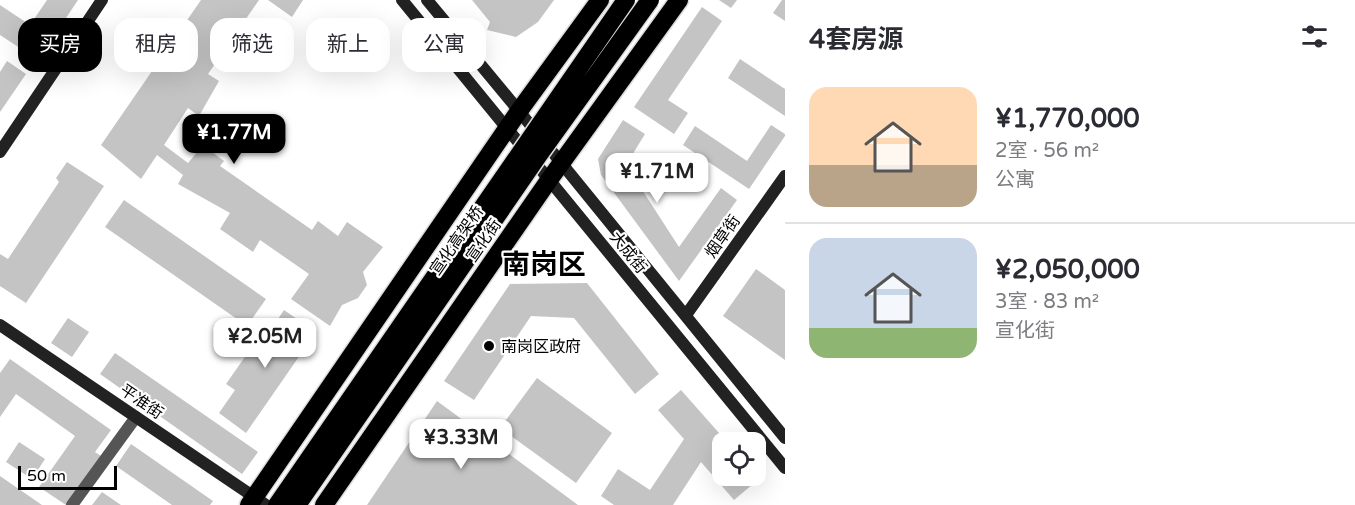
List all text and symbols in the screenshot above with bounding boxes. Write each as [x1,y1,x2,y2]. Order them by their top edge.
chip: 买房 [18,18,102,72]
chip: 租房 [114,18,198,72]
chip: 筛选 [210,18,294,72]
chip: 新上 [306,18,390,72]
chip: 公寓 [402,18,486,72]
icon: filters [1298,20,1331,53]
text: 4套房源 [809,24,903,55]
text: ¥1,770,000 [995,103,1140,134]
icon: home [857,111,929,183]
pin: ¥1.77M [185,114,283,165]
text: ¥1.77M [196,121,272,145]
text: 2室 · 56 m² [995,139,1099,163]
pin: ¥1.71M [608,153,706,204]
text: ¥1.71M [619,160,695,184]
text: 公寓 [995,168,1035,192]
street label: 宣化高架桥 [426,202,488,279]
street label: 烟草街 [701,211,745,262]
street label: 宣化街 [462,215,506,266]
street label: 大成街 [605,228,651,278]
district label: 南岗区 [502,248,586,282]
text: ¥2,050,000 [995,254,1140,285]
icon: home [857,262,929,334]
text: 3室 · 83 m² [995,290,1099,314]
pin: ¥2.05M [216,318,314,369]
text: 宣化街 [995,319,1055,343]
text: ¥2.05M [227,325,303,349]
place label: 南岗区政府 [501,337,581,357]
marker: 南岗区政府 [482,339,496,353]
street label: 平准街 [116,380,167,424]
pin: ¥3.33M [412,419,510,470]
text: ¥3.33M [423,426,499,450]
map controls [712,432,766,486]
button: locate [712,432,766,486]
scale bar [18,463,117,490]
text: 50 m [27,466,66,486]

